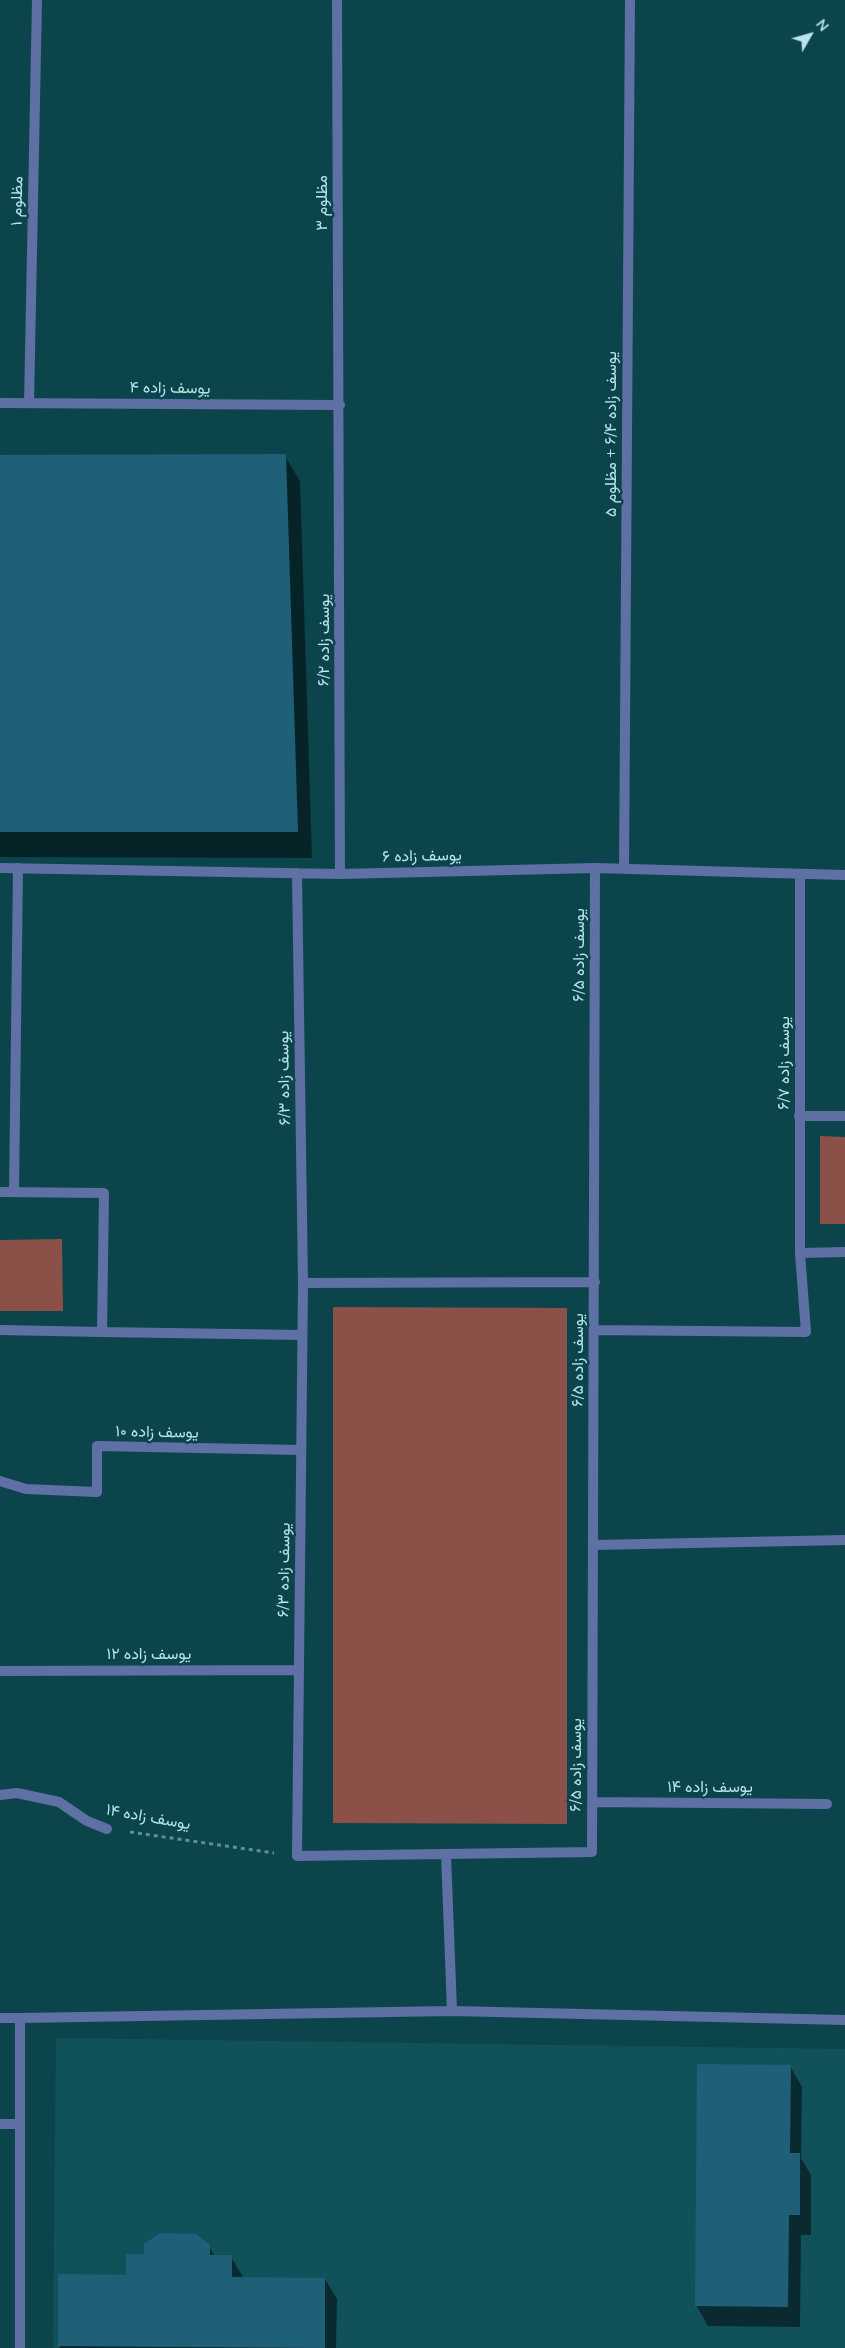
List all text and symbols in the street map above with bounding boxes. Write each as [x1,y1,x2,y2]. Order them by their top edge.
north arrow [785,10,835,60]
text: N [811,15,833,35]
street label: مظلوم ۳ [313,175,333,231]
street label: مظلوم ۱ [8,176,28,226]
street label: یوسف زاده ۶/۴ + مظلوم ۵ [602,351,622,517]
street label: یوسف زاده ۴ [129,379,211,399]
street label: یوسف زاده ۶/۲ [315,594,335,686]
street label: یوسف زاده ۶ [382,847,462,867]
street label: یوسف زاده ۶/۵ [570,908,590,1002]
street label: یوسف زاده ۶/۷ [775,1016,795,1110]
street label: یوسف زاده ۶/۳ [275,1030,295,1126]
street label: یوسف زاده ۶/۵ [569,1313,589,1407]
street label: یوسف زاده ۱۰ [115,1423,199,1443]
street label: یوسف زاده ۶/۳ [275,1522,295,1618]
street label: یوسف زاده ۱۲ [107,1645,191,1665]
street label: یوسف زاده ۶/۵ [567,1718,587,1812]
street label: یوسف زاده ۱۴ [667,1778,753,1798]
street label: یوسف زاده ۱۴ [104,1801,192,1835]

